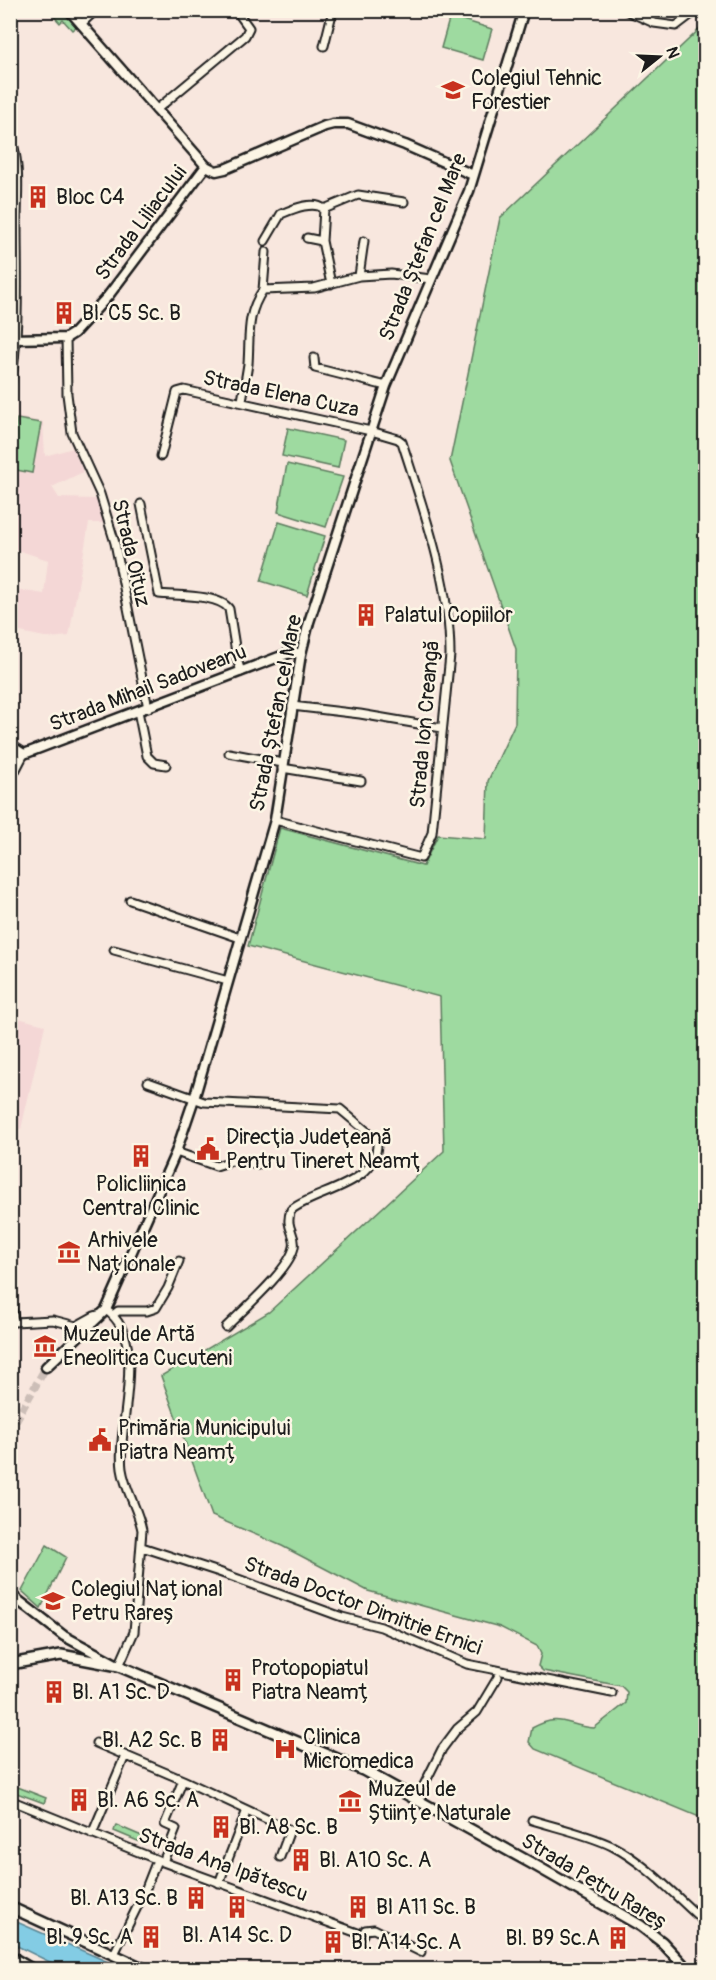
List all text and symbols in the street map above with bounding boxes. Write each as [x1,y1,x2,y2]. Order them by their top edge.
north arrow [629,27,689,87]
text: N [661,44,684,61]
place label: Colegiul Tehnic Forestier [471,65,602,116]
school or university icon: Colegiul Tehnic Forestier [440,77,466,103]
street label: Strada Ștefan cel Mare [373,149,473,345]
street label: Strada Liliacului [89,160,193,286]
building icon: Bloc C4 [25,184,51,210]
place label: Bloc C4 [56,184,125,211]
building icon: Bl. C5 Sc. B [51,300,77,326]
place label: Bl. C5 Sc. B [82,300,181,327]
street label: Strada Elena Cuza [200,364,362,424]
street label: Strada Oituz [106,497,156,609]
building icon: Palatul Copiilor [353,602,379,628]
place label: Palatul Copiilor [384,602,513,629]
street label: Strada Ștefan cel Mare [244,612,308,814]
street label: Strada Mihail Sadoveanu [46,638,250,738]
street label: Strada Ion Creangă [404,639,446,809]
place label: Direcţia Judeţeană Pentru Tineret Neamţ [226,1124,421,1175]
public building icon: Direcţia Judeţeană Pentru Tineret Neamţ [195,1136,221,1162]
building icon: Policliinica Central Clinic [128,1143,154,1169]
place label: Policliinica Central Clinic [82,1171,200,1222]
place label: Arhivele Naționale [87,1227,176,1278]
museum icon: Arhivele Naționale [56,1239,82,1265]
place label: Muzeul de Artă Eneolitica Cucuteni [63,1321,232,1372]
museum icon: Muzeul de Artă Eneolitica Cucuteni [32,1333,58,1359]
place label: Primăria Municipului Piatra Neamț [118,1415,291,1466]
public building icon: Primăria Municipului Piatra Neamț [87,1427,113,1453]
street label: Strada Doctor Dimitrie Ernici [240,1550,486,1662]
place label: Colegiul Național Petru Rareș [71,1576,223,1627]
school or university icon: Colegiul Național Petru Rareș [40,1588,66,1614]
place label: Protopopiatul Piatra Neamț [251,1655,371,1706]
building icon: Protopopiatul Piatra Neamț [220,1667,246,1693]
building icon: Bl. A1 Sc. D [41,1679,67,1705]
place label: Bl. A1 Sc. D [72,1679,170,1706]
place label: Clinica Micromedica [303,1724,414,1775]
place label: Bl. A2 Sc. B [102,1727,202,1754]
building icon: Bl. A2 Sc. B [207,1727,233,1753]
hospital icon: Clinica Micromedica [272,1736,298,1762]
place label: Muzeul de Științe Naturale [368,1776,511,1827]
building icon: Bl. A6 Sc. A [66,1787,92,1813]
place label: Bl. A6 Sc. A [97,1787,199,1814]
museum icon: Muzeul de Științe Naturale [337,1788,363,1814]
building icon: Bl. A8 Sc. B [208,1814,234,1840]
place label: Bl. A8 Sc. B [239,1814,338,1841]
street label: Strada Ana Ipătescu [135,1822,311,1908]
street label: Strada Petru Rareș [516,1827,674,1937]
building icon: Bl. A10 Sc. A [288,1847,314,1873]
place label: Bl. A10 Sc. A [319,1847,431,1874]
place label: Bl. A13 Sc. B [70,1885,178,1912]
building icon: Bl. A13 Sc. B [183,1885,209,1911]
building icon: Bl. A14 Sc. D [224,1894,250,1920]
building icon: Bl A11 Sc. B [345,1894,371,1920]
place label: Bl A11 Sc. B [376,1894,476,1921]
place label: Bl. A14 Sc. D [182,1922,292,1949]
place label: Bl. 9 Sc. A [46,1924,133,1951]
building icon: Bl. 9 Sc. A [138,1924,164,1950]
place label: Bl. B9 Sc.A [506,1925,600,1952]
building icon: Bl. B9 Sc.A [605,1925,631,1951]
building icon: Bl. A14 Sc. A [320,1929,346,1955]
place label: Bl. A14 Sc. A [351,1929,461,1956]

